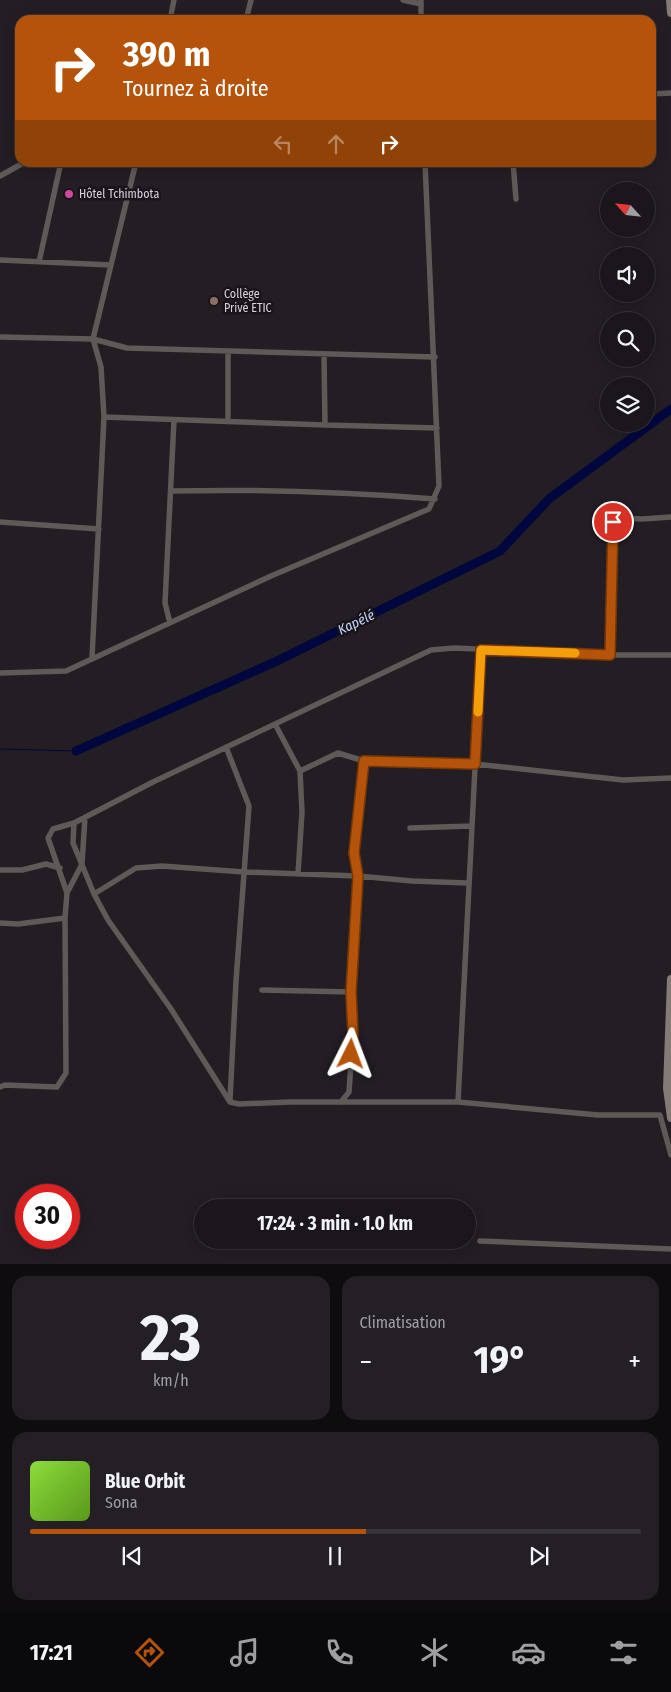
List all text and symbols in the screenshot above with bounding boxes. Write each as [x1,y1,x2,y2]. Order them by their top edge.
text: 390 m [123,33,210,75]
icon: right [40,35,105,100]
text: Tournez à droite [123,75,269,102]
icon: left [269,130,297,158]
icon: ahead [322,130,350,158]
icon: right [375,130,403,158]
north arrow [600,182,655,238]
map controls [600,182,655,432]
place label: Hôtel Tchimbota [79,187,159,201]
marker: Hôtel Tchimbota [63,188,75,200]
button: sound [600,247,655,302]
place label: Collège Privé ETIC [224,287,272,315]
marker: Collège Privé ETIC [208,295,220,307]
button: search [600,312,655,367]
button: layers [600,377,655,432]
pin [592,501,634,543]
icon: arrive [599,508,627,536]
water label: Kapélé [335,606,378,639]
position arrow [324,1027,376,1079]
speed limit sign: 30 [15,1184,80,1249]
text: 17:24 · 3 min · 1.0 km [257,1212,413,1235]
text: 23 [140,1299,201,1377]
text: Climatisation [360,1313,446,1332]
text: 19° [473,1337,527,1383]
text: − [360,1345,372,1378]
text: + [628,1345,641,1378]
text: km/h [153,1371,189,1390]
text: Blue Orbit [105,1470,185,1493]
text: Sona [105,1493,138,1512]
icon: previous [118,1542,146,1570]
icon: pause [321,1542,349,1570]
icon: next [525,1542,553,1570]
icon: directions [132,1635,167,1670]
icon: music [227,1635,262,1670]
icon: phone [322,1635,357,1670]
icon: climate [417,1635,452,1670]
icon: car [511,1635,546,1670]
icon: filters [606,1635,641,1670]
text: 17:21 [30,1639,73,1666]

